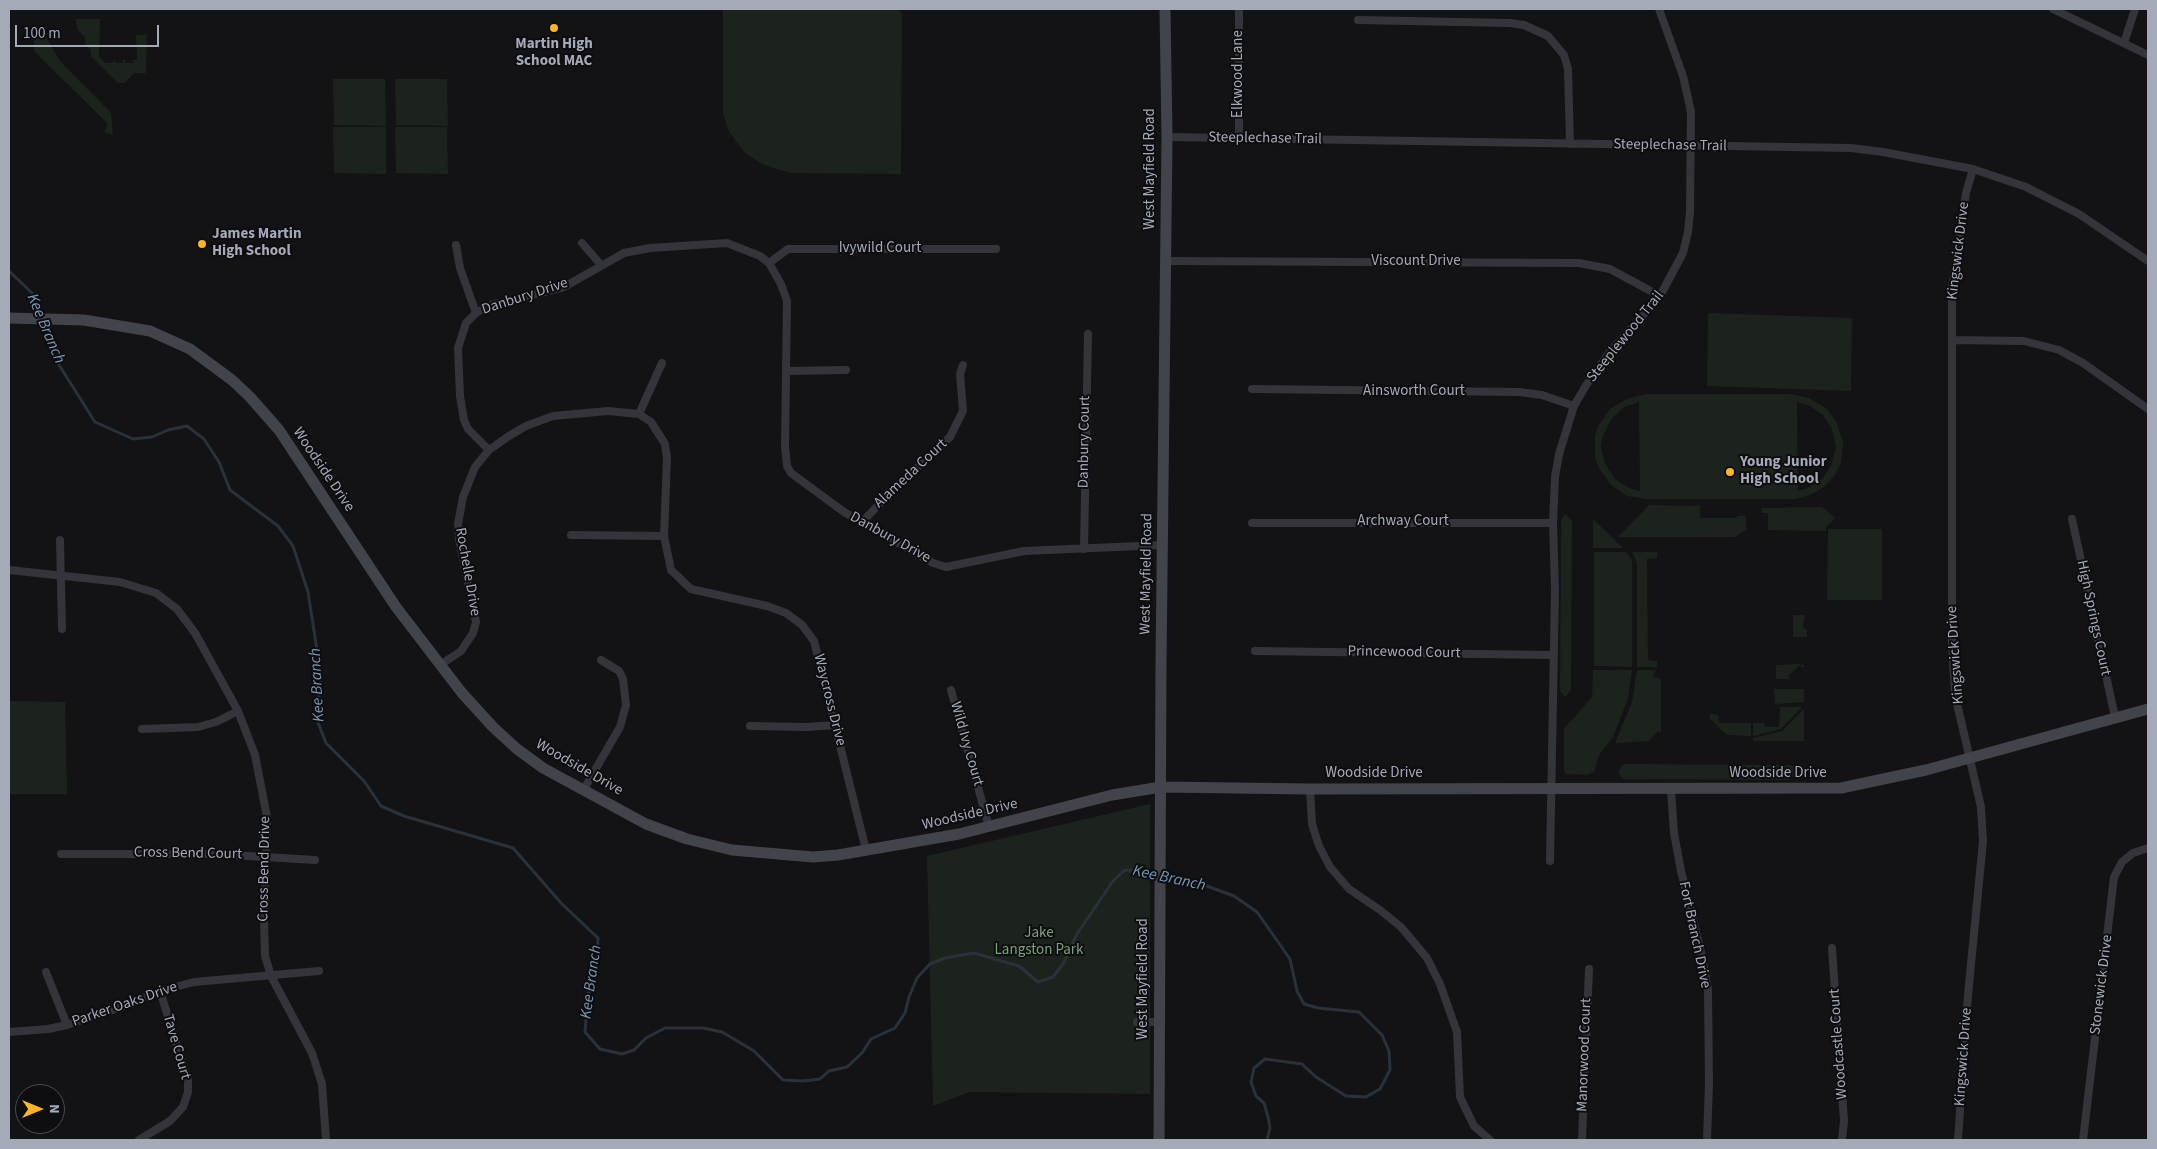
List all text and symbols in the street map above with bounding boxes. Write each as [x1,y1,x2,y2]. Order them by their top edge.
scale bar [18,15,161,47]
marker: Martin High School MAC [548,22,560,34]
text: 100 m [23,23,61,44]
street label: Elkwood Lane [1230,30,1248,118]
place label: Martin High School MAC [515,36,593,71]
street label: West Mayfield Road [1142,108,1160,230]
street label: Steeplechase Trail [1208,129,1322,149]
street label: Steeplechase Trail [1613,136,1727,156]
street label: Kingswick Drive [1944,201,1974,301]
place label: James Martin High School [212,226,302,261]
marker: James Martin High School [196,238,208,250]
street label: Ivywild Court [839,240,921,258]
street label: Viscount Drive [1371,253,1461,271]
street label: Danbury Drive [480,275,570,319]
street label: Steeplewood Trail [1584,288,1668,386]
water label: Kee Branch [22,291,68,367]
street label: Ainsworth Court [1363,383,1465,401]
street label: Danbury Court [1075,396,1095,488]
street label: Woodside Drive [288,424,358,516]
street label: Alameda Court [871,436,951,512]
place label: Young Junior High School [1740,454,1827,489]
marker: Young Junior High School [1724,466,1736,478]
street label: Danbury Drive [846,508,934,568]
street label: West Mayfield Road [1137,513,1157,635]
street label: Archway Court [1357,513,1449,531]
street label: Rochelle Drive [450,526,484,618]
street label: High Springs Court [2072,559,2114,677]
street label: Kingswick Drive [1944,605,1968,705]
street label: Princewood Court [1347,643,1461,663]
water label: Kee Branch [306,648,330,722]
street label: Waycross Drive [809,652,849,748]
street label: Wild Ivy Court [945,700,987,788]
street label: Woodside Drive [532,736,626,800]
street label: Woodside Drive [1325,765,1423,783]
street label: Woodside Drive [1729,765,1827,783]
street label: Woodside Drive [920,795,1020,835]
street label: Cross Bend Drive [255,816,275,922]
street label: Cross Bend Court [134,844,242,864]
water label: Kee Branch [1131,862,1207,896]
street label: Fort Branch Drive [1674,880,1714,990]
street label: West Mayfield Road [1135,918,1153,1040]
park label: Jake Langston Park [995,925,1083,960]
street label: Stonewick Drive [2087,934,2117,1036]
water label: Kee Branch [577,944,607,1020]
street label: Parker Oaks Drive [70,979,180,1031]
street label: Woodcastle Court [1826,988,1852,1100]
street label: Manorwood Court [1574,998,1596,1112]
street label: Kingswick Drive [1952,1007,1976,1107]
street label: Tave Court [158,1012,194,1082]
north arrow [15,1084,65,1134]
text: N [44,1104,64,1114]

